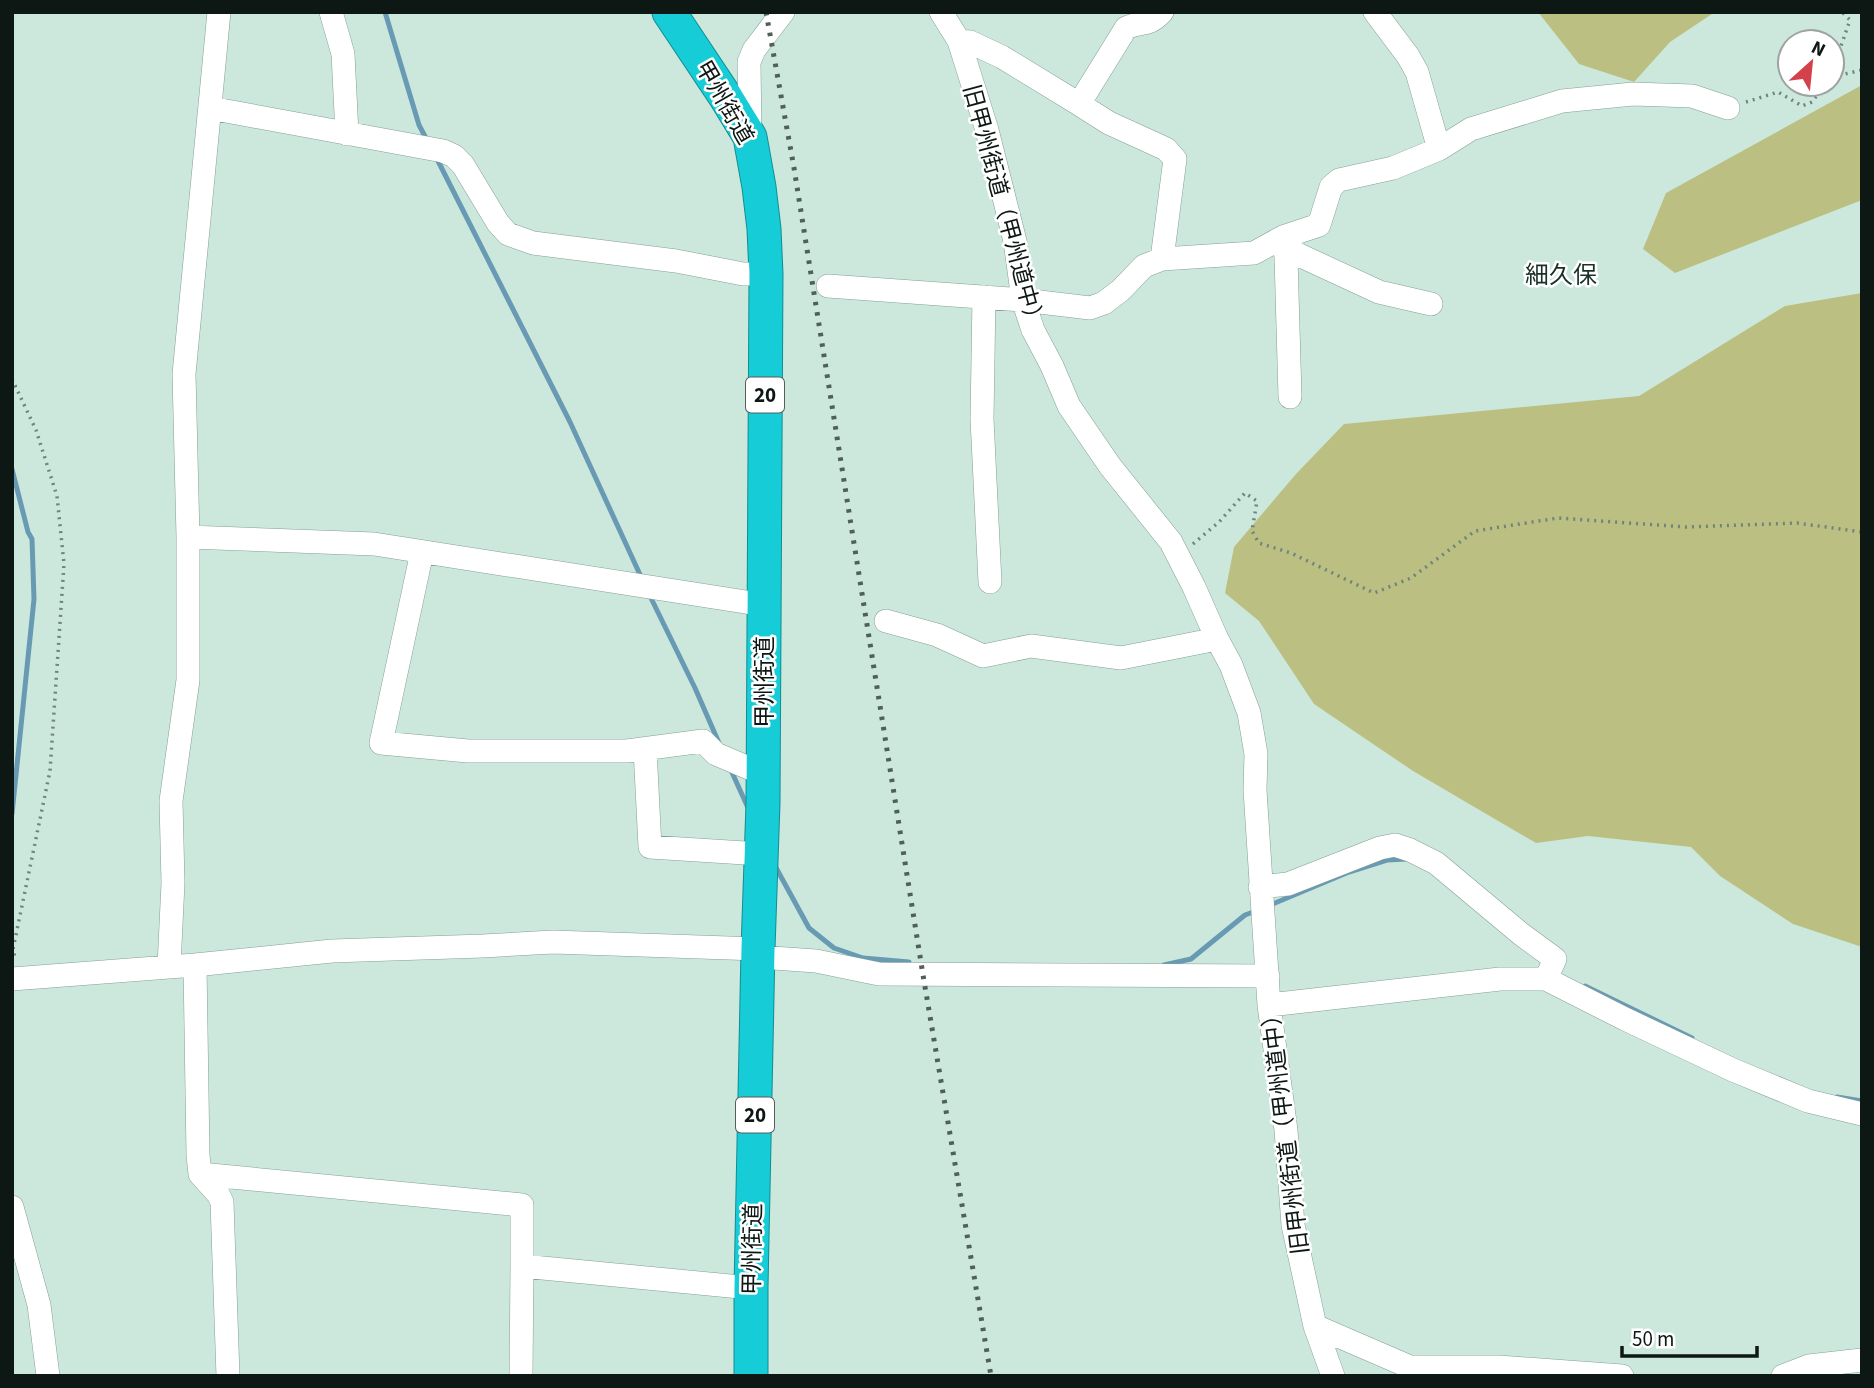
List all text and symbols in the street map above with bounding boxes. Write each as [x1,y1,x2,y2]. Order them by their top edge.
north arrow [1776,28,1846,98]
text: N [1806,34,1830,64]
street label: 甲州街道 [687,54,762,150]
street label: 旧甲州街道（甲州道中） [955,81,1052,334]
district label: 細久保 [1525,258,1597,293]
road number: 20 [746,378,784,412]
street label: 甲州街道 [748,636,781,728]
street label: 旧甲州街道（甲州道中） [1254,1001,1317,1257]
road number: 20 [736,1098,774,1132]
street label: 甲州街道 [735,1203,770,1295]
scale bar [1622,1314,1757,1358]
text: 50 m [1632,1324,1674,1354]

